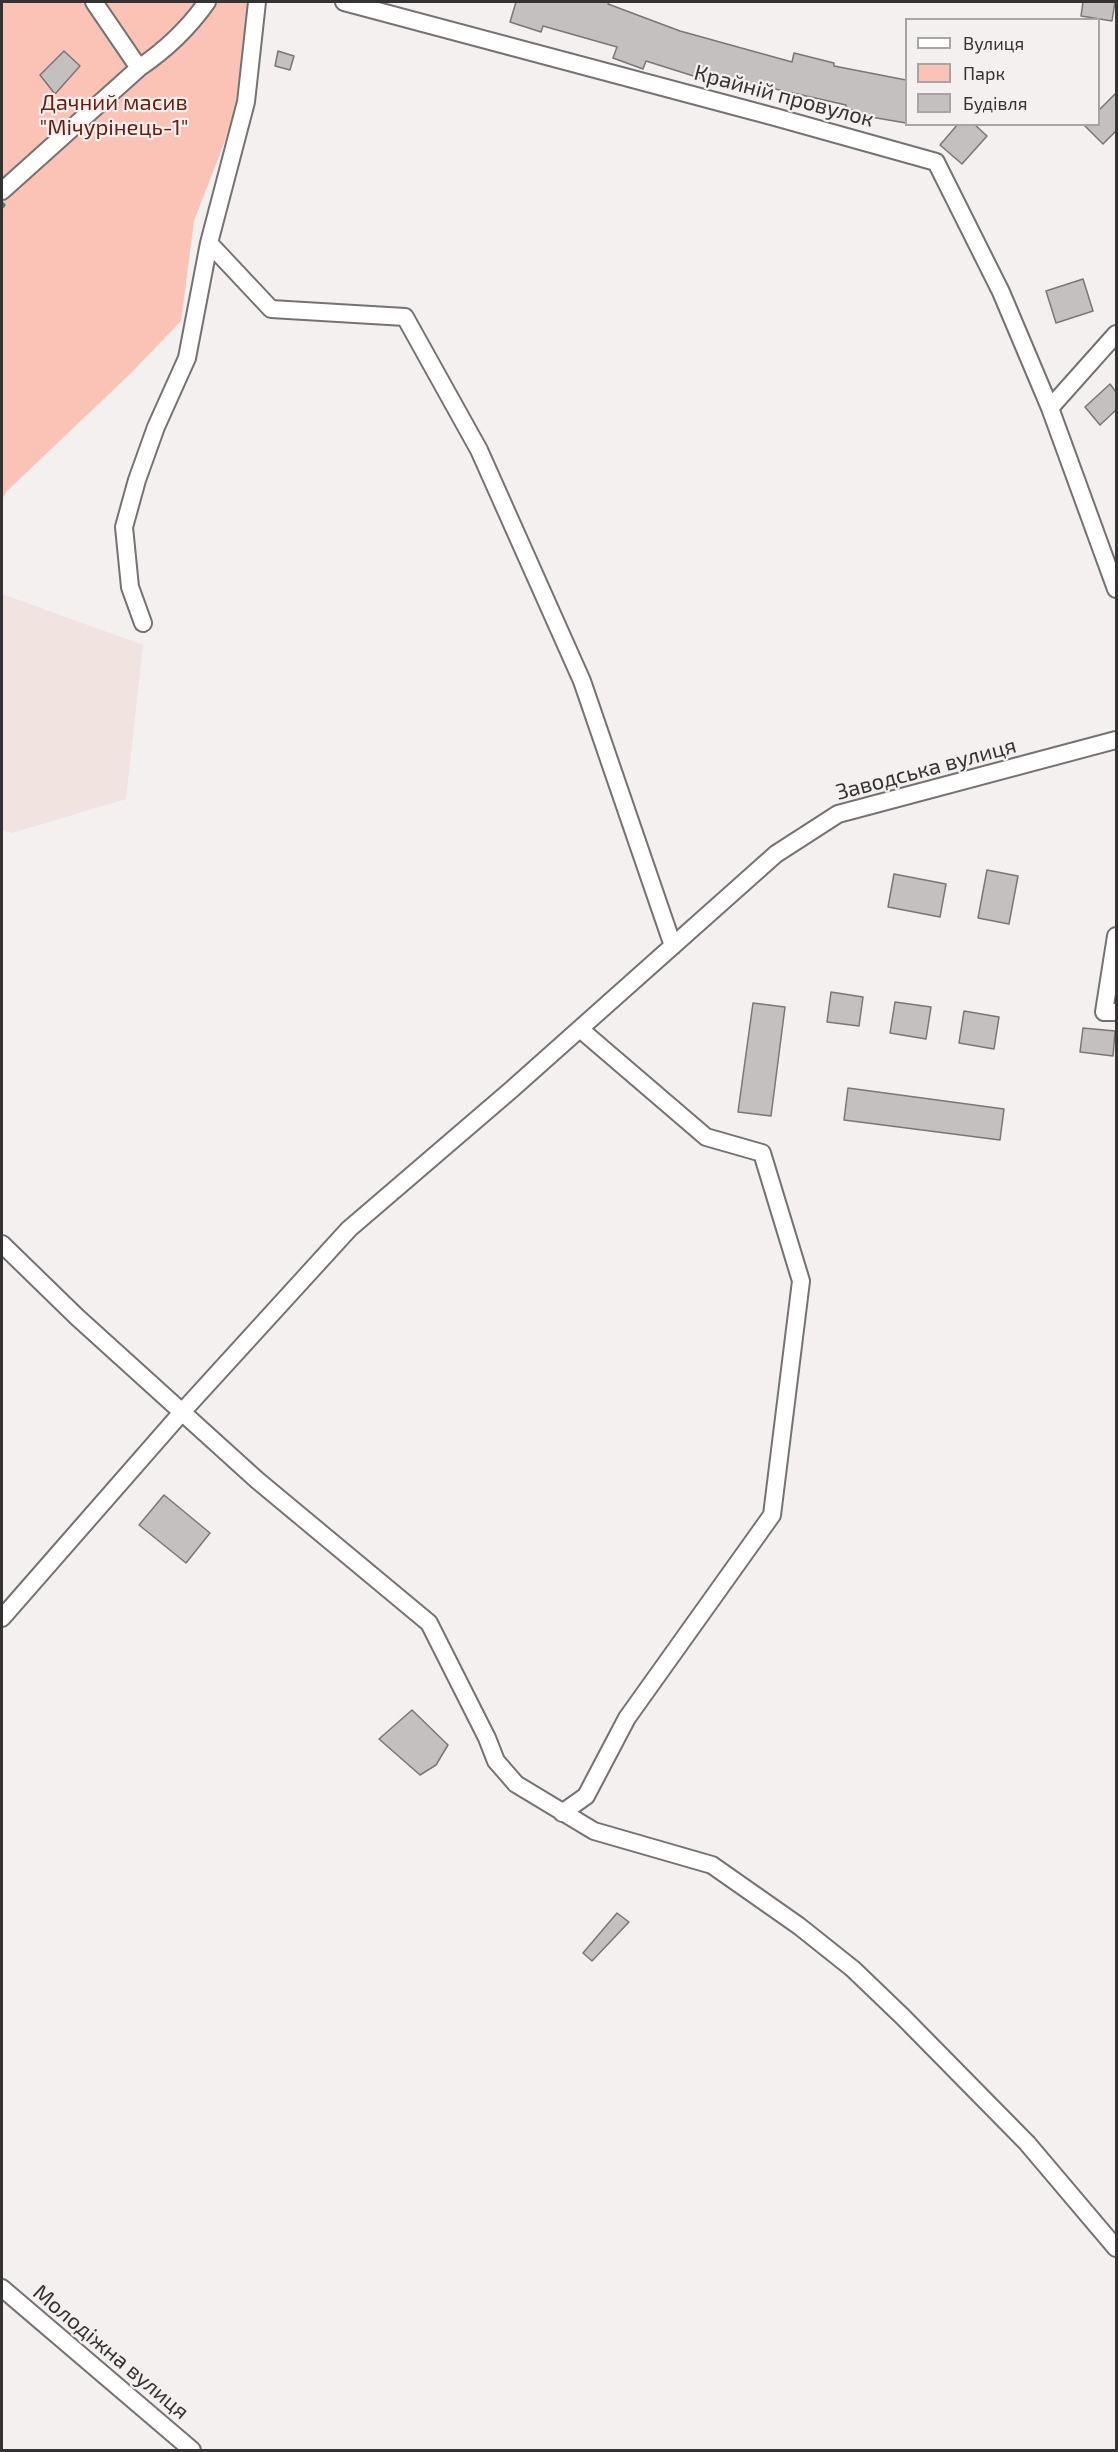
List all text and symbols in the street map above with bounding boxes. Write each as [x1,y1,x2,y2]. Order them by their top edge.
legend [905,18,1100,126]
text: Вулиця [963,32,1024,54]
street label: Крайній провулок [691,59,877,133]
text: Парк [963,62,1005,84]
park label: Дачний масив "Мічурінець-1" [39,90,189,142]
text: Будівля [963,92,1027,114]
street label: Заводська вулиця [833,732,1019,806]
street label: Молодіжна вулиця [28,2279,194,2425]

